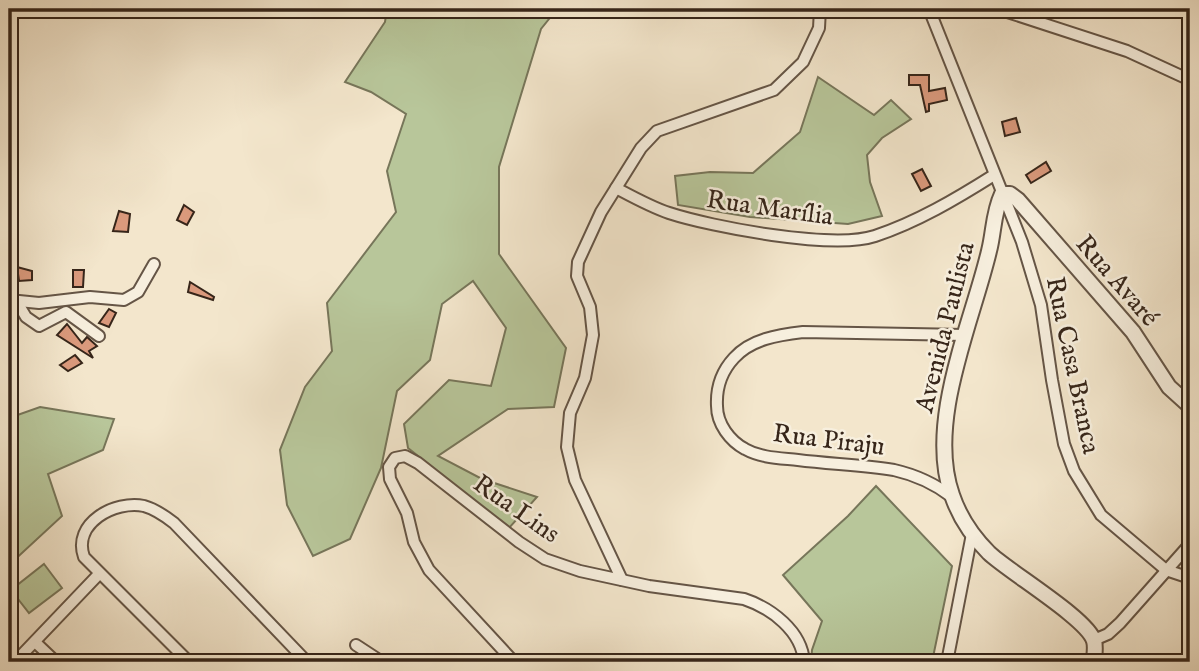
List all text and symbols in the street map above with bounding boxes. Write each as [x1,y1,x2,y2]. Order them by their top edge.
street label: Rua Marília [704,183,836,234]
street label: Rua Avaré [1068,228,1166,334]
street label: Avenida Paulista [908,238,983,417]
street label: Rua Casa Branca [1038,274,1108,458]
street label: Rua Piraju [771,417,887,464]
street label: Rua Lins [466,467,566,551]

